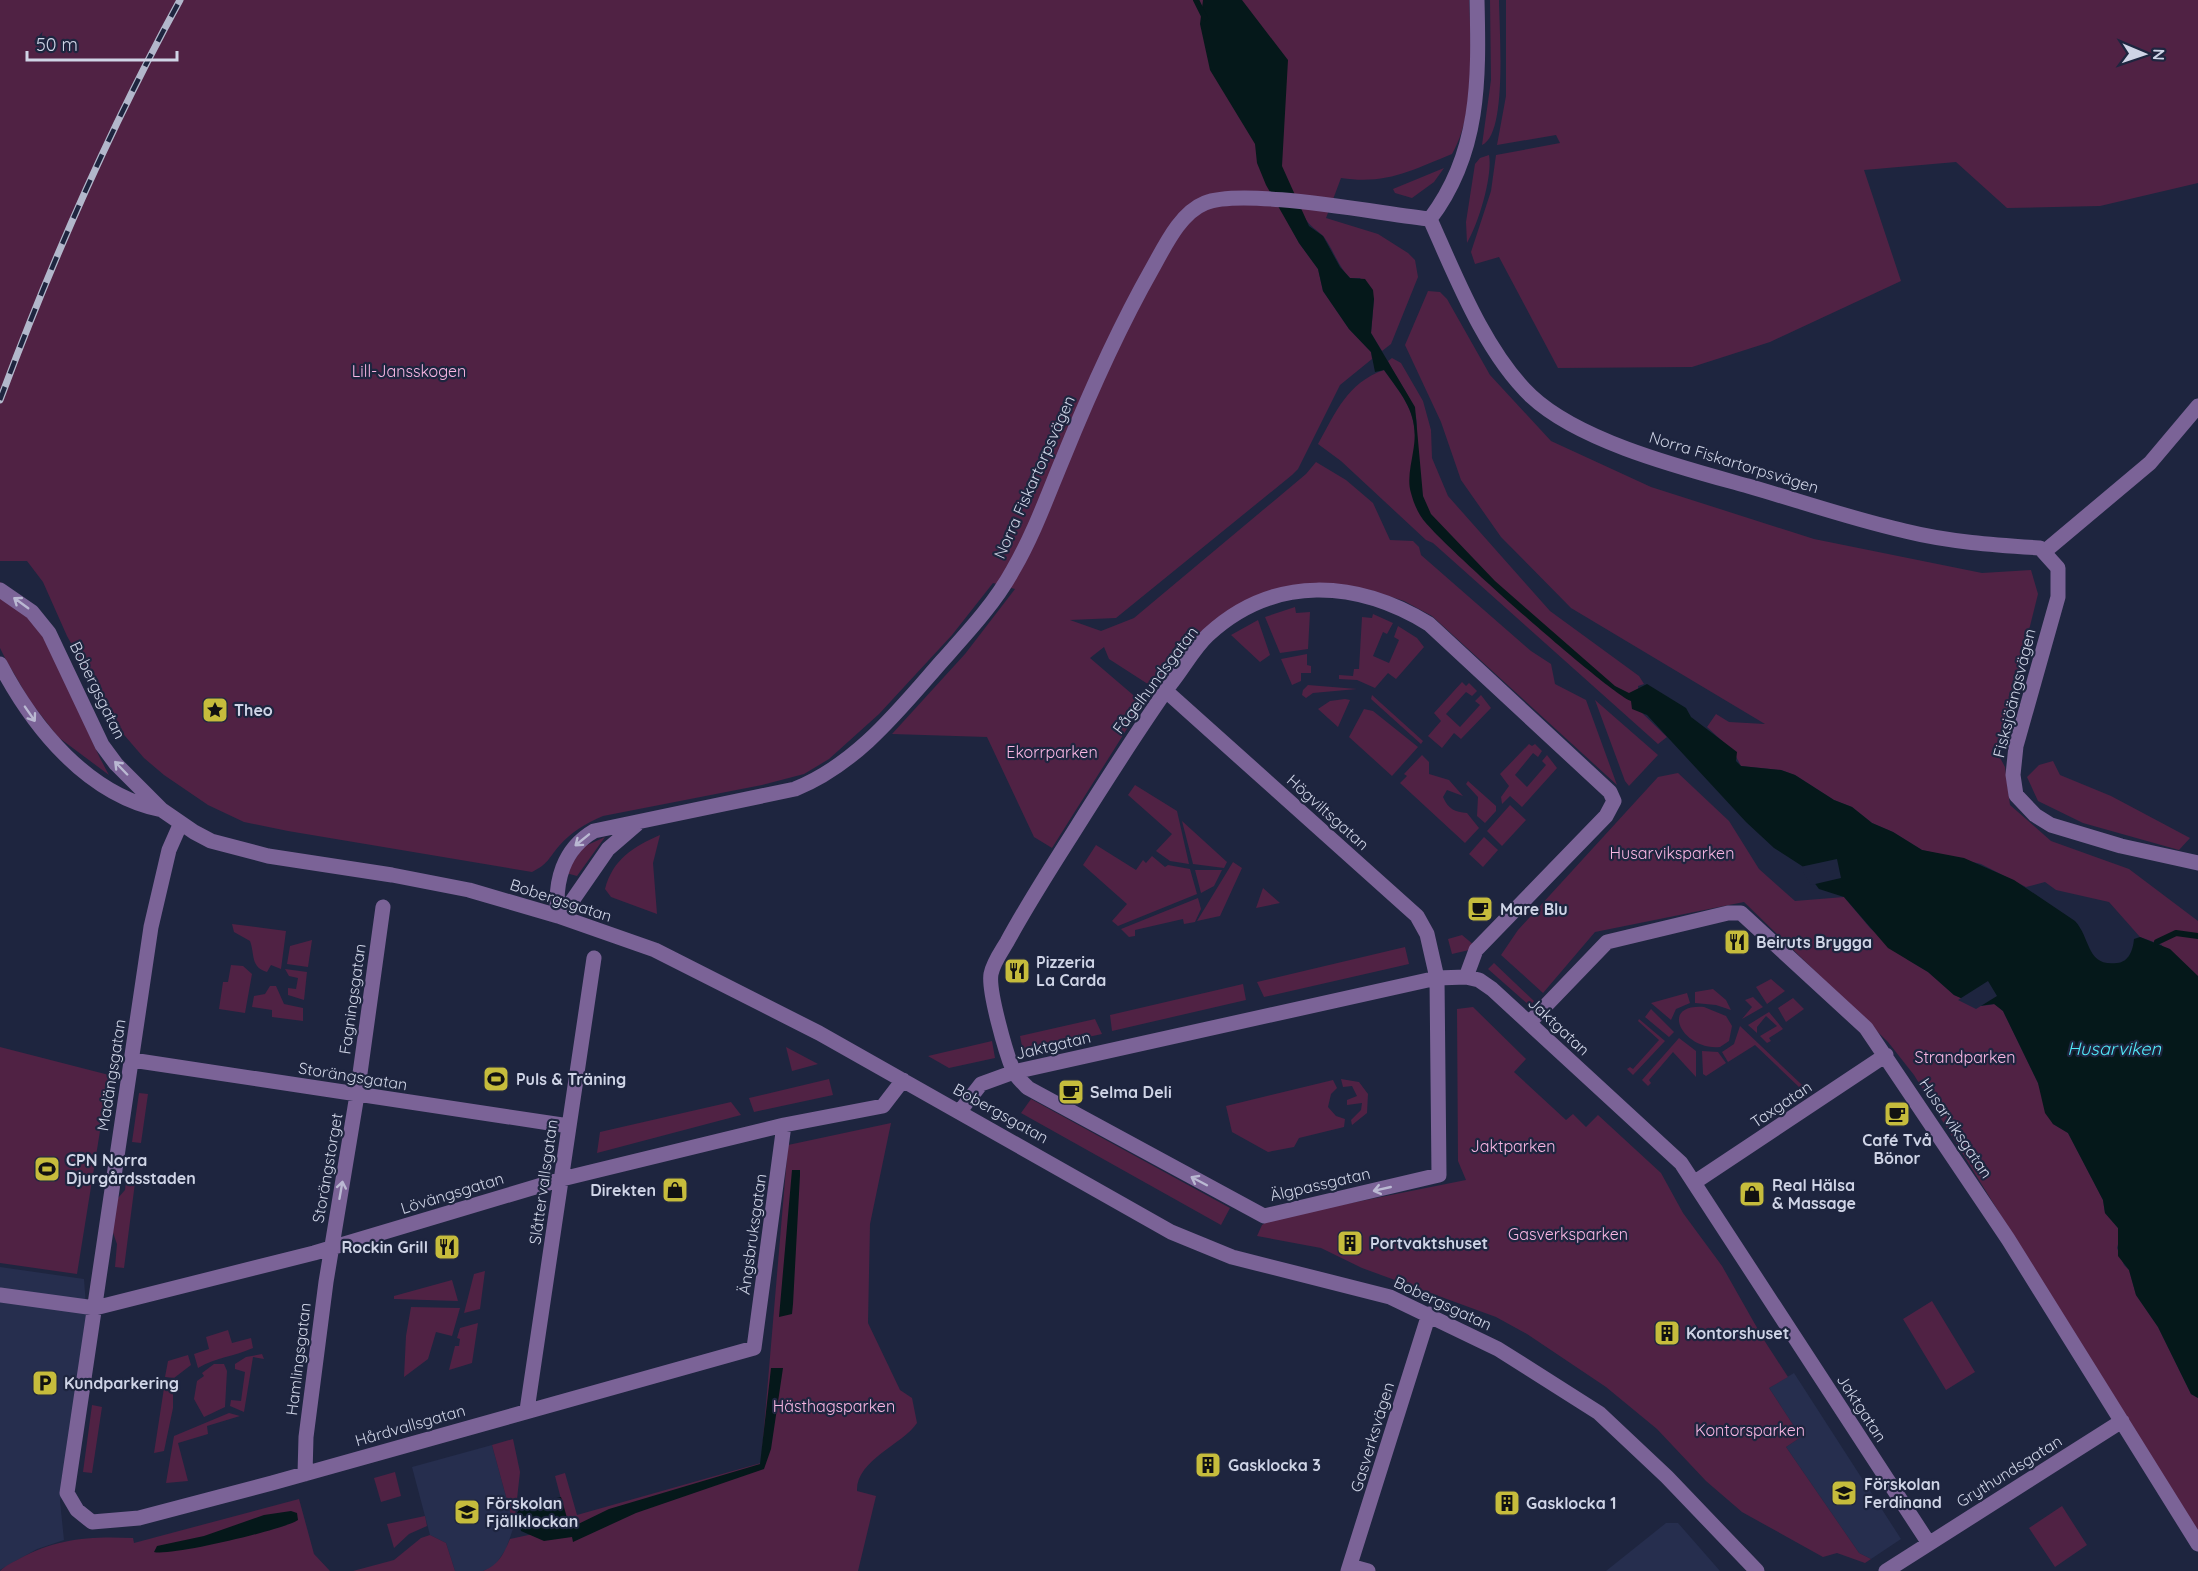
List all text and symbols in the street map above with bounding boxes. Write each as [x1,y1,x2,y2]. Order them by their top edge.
scale bar [27,24,177,62]
north arrow [2114,24,2174,84]
text: 50 m [36,33,78,56]
text: N [2149,48,2169,61]
park label: Lill-Jansskogen [352,361,466,381]
street label: Norra Fiskartorpsvägen [989,392,1079,562]
street label: Norra Fiskartorpsvägen [1647,427,1821,497]
one-way arrow [14,597,30,610]
street label: Fågelhundsgatan [1108,622,1202,738]
street label: Fisksjöängsvägen [1988,626,2040,760]
street label: Bobergsgatan [66,638,130,742]
place icon: Theo [200,695,230,725]
place label: Theo [234,700,273,720]
one-way arrow [24,705,36,721]
park label: Ekorrparken [1006,742,1098,762]
one-way arrow [113,761,128,776]
street label: Högviltsgatan [1283,770,1373,854]
one-way arrow [574,833,590,846]
park label: Husarviksparken [1610,843,1734,863]
street label: Bobergsgatan [507,874,615,926]
cafe icon: Mare Blu [1465,894,1495,924]
place label: Mare Blu [1500,899,1568,919]
restaurant icon: Beiruts Brygga [1722,927,1752,957]
place label: Beiruts Brygga [1756,932,1872,952]
street label: Fagningsgatan [334,942,370,1056]
place label: Pizzeria La Carda [1036,952,1106,990]
restaurant icon: Pizzeria La Carda [1002,956,1032,986]
street label: Jaktgatan [1524,993,1594,1059]
street label: Madängsgatan [92,1018,130,1132]
street label: Jaktgatan [1013,1027,1093,1063]
water label: Husarviken [2067,1037,2161,1060]
park label: Strandparken [1914,1047,2016,1067]
street label: Storängsgatan [297,1058,409,1094]
sports icon: Puls & Träning [481,1064,511,1094]
place label: Puls & Träning [516,1069,626,1089]
street label: Husarviksgatan [1915,1074,1997,1182]
street label: Taxgatan [1747,1076,1815,1132]
cafe icon: Selma Deli [1056,1077,1086,1107]
street label: Bobergsgatan [950,1079,1052,1147]
place label: Selma Deli [1090,1082,1172,1102]
cafe icon: Café Två Bönor [1882,1099,1912,1129]
street label: Storängstorget [307,1111,347,1225]
street label: Slåttervallsgatan [524,1118,562,1246]
place label: Café Två Bönor [1862,1130,1932,1168]
park label: Jaktparken [1471,1136,1555,1156]
place label: CPN Norra Djurgårdsstaden [66,1150,196,1188]
sports icon: CPN Norra Djurgårdsstaden [32,1154,62,1184]
street label: Älgpassgatan [1268,1163,1372,1205]
street label: Lövängsgatan [398,1168,506,1218]
street label: Ängsbruksgatan [734,1172,770,1296]
shop icon: Direkten [660,1175,690,1205]
one-way arrow [1190,1175,1208,1186]
place label: Real Hälsa & Massage [1772,1175,1856,1213]
shop icon: Real Hälsa & Massage [1737,1179,1767,1209]
place label: Direkten [590,1180,656,1200]
one-way arrow [336,1181,347,1201]
one-way arrow [1373,1183,1392,1195]
park label: Gasverksparken [1508,1224,1628,1244]
building icon: Portvaktshuset [1335,1228,1365,1258]
restaurant icon: Rockin Grill [432,1232,462,1262]
place label: Portvaktshuset [1370,1233,1488,1253]
place label: Rockin Grill [341,1237,428,1257]
street label: Bobergsgatan [1391,1272,1495,1334]
street label: Hamlingsgatan [281,1301,315,1417]
building icon: Kontorshuset [1652,1318,1682,1348]
place label: Kontorshuset [1686,1323,1789,1343]
parking icon: Kundparkering [30,1368,60,1398]
street label: Jaktgatan [1833,1370,1891,1446]
place label: Kundparkering [64,1373,179,1393]
street label: Gasverksvägen [1346,1379,1398,1495]
park label: Hästhagsparken [773,1396,895,1416]
street label: Hårdvallsgatan [353,1400,467,1450]
park label: Kontorsparken [1695,1420,1805,1440]
street label: Grythundsgatan [1953,1431,2065,1511]
building icon: Gasklocka 3 [1193,1450,1223,1480]
place label: Gasklocka 3 [1228,1455,1321,1475]
place label: Förskolan Ferdinand [1864,1474,1942,1512]
school or university icon: Förskolan Ferdinand [1829,1478,1859,1508]
building icon: Gasklocka 1 [1492,1488,1522,1518]
place label: Förskolan Fjällklockan [486,1493,578,1531]
place label: Gasklocka 1 [1526,1493,1616,1513]
school or university icon: Förskolan Fjällklockan [452,1497,482,1527]

